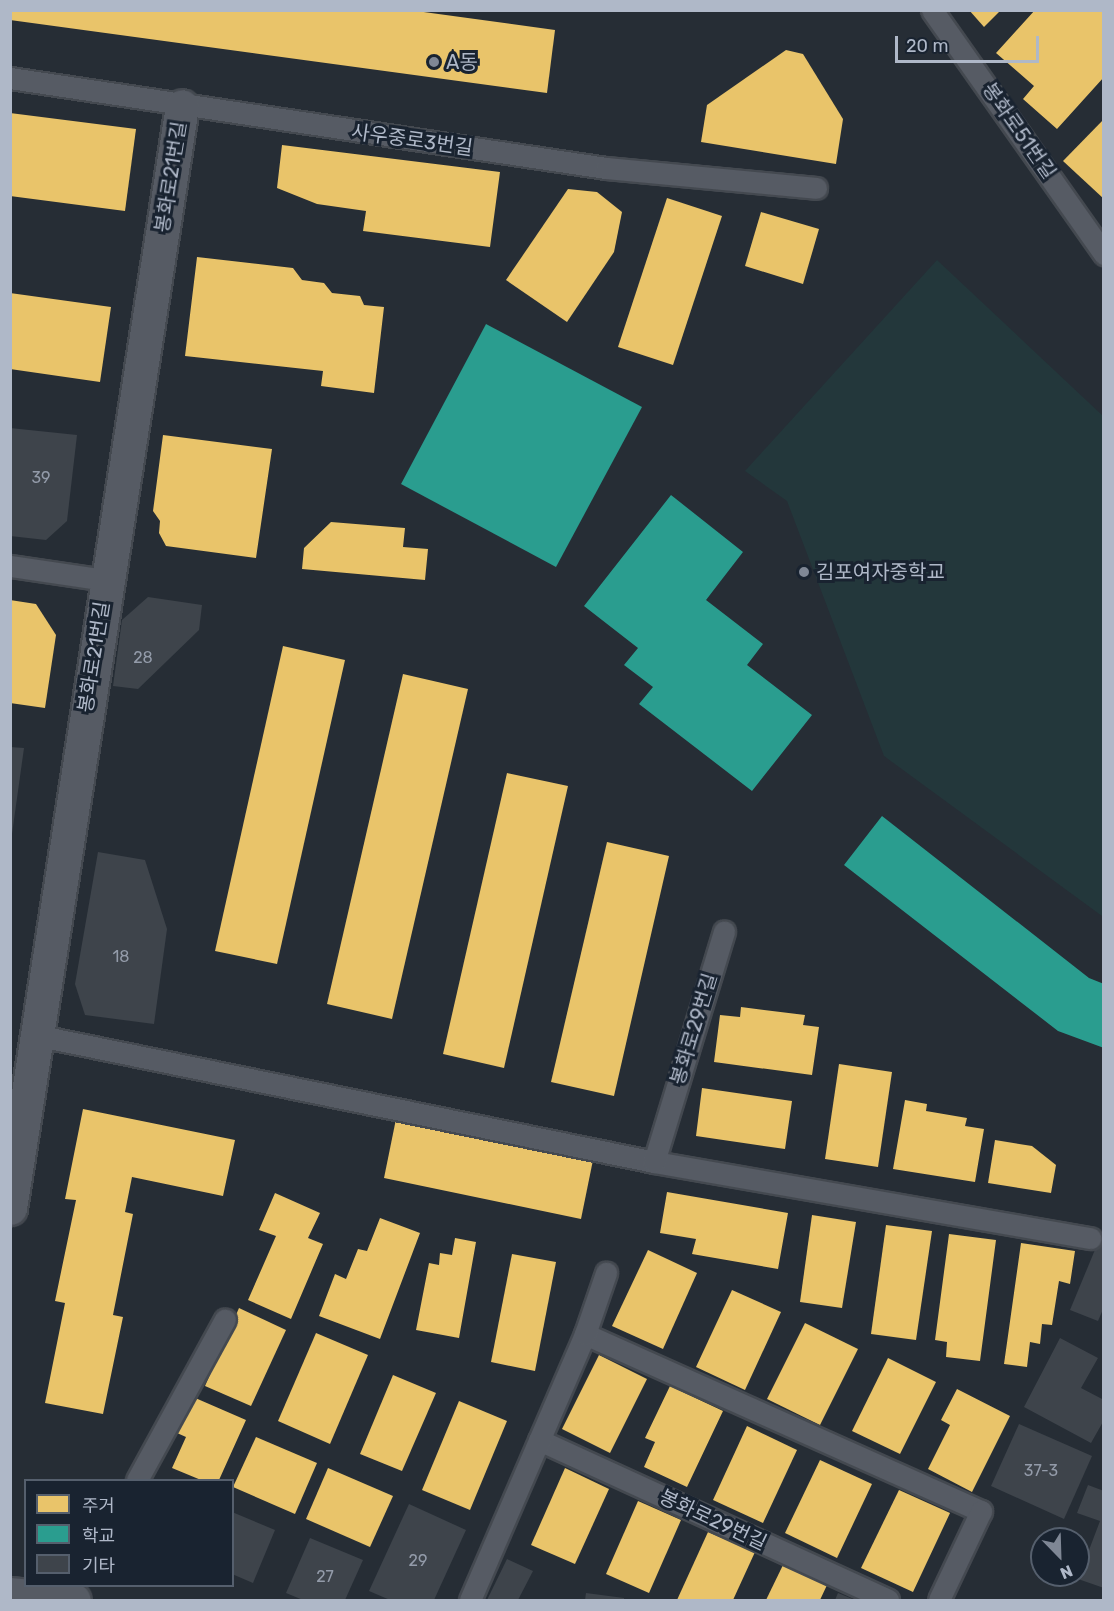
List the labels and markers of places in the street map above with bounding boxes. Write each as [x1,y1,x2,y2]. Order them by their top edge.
place label: A동 [446,50,478,74]
marker: A동 [427,55,441,69]
place label: 김포여자중학교 [816,560,945,584]
marker: 김포여자중학교 [797,565,811,579]

